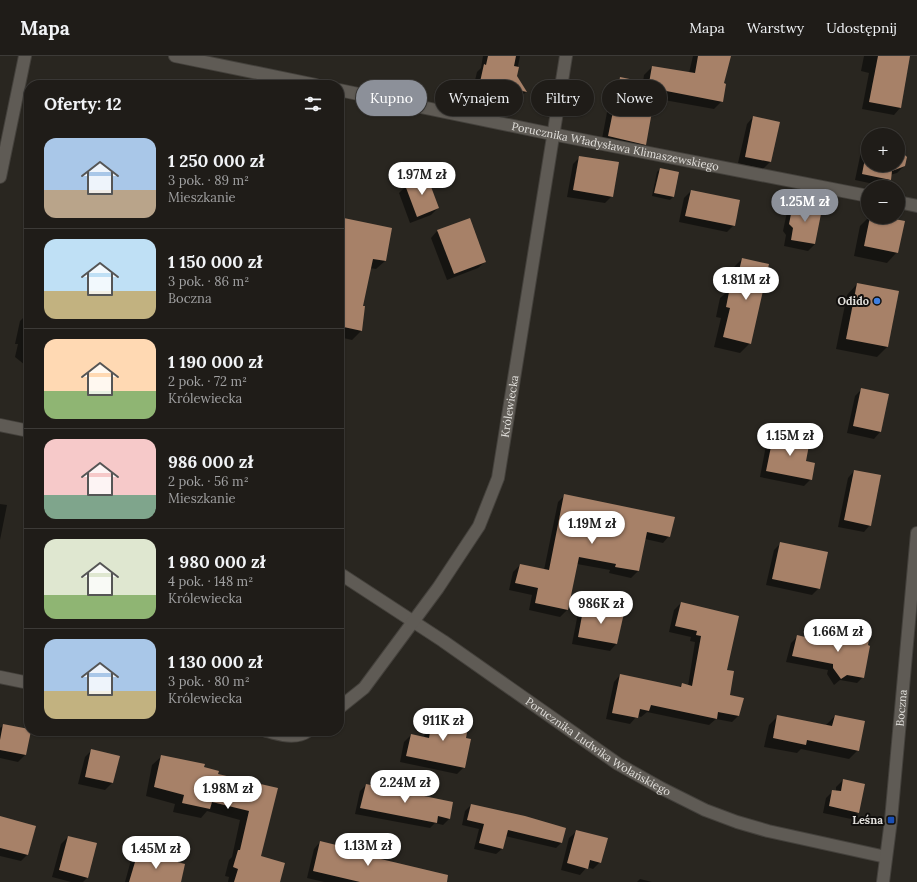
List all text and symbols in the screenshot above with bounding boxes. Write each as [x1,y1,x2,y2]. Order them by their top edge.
text: Mapa [20,16,70,40]
text: Mapa [689,19,725,37]
text: Warstwy [747,19,804,37]
text: Udostępnij [826,19,897,37]
chip: Kupno [356,80,427,116]
chip: Wynajem [435,80,523,116]
chip: Filtry [531,80,594,116]
chip: Nowe [602,80,667,116]
text: Oferty: 12 [44,93,122,115]
icon: filters [302,93,324,115]
street label: Porucznika Władysława Klimaszewskiego [511,119,720,174]
map controls [861,128,905,224]
button: + [861,128,905,172]
text: 1 250 000 zł [168,150,264,172]
icon: home [76,154,124,202]
pin: 1.97M zł [381,162,463,196]
text: 1.97M zł [398,166,446,183]
text: 3 pok. · 89 m² [168,172,249,189]
button: − [861,180,905,224]
text: Mieszkanie [168,189,236,206]
pin: 1.25M zł [764,189,846,223]
text: 1.25M zł [780,193,830,210]
text: 1 150 000 zł [168,251,262,273]
icon: home [76,255,124,303]
pin: 1.81M zł [705,267,787,301]
text: 1.81M zł [722,271,770,288]
text: 3 pok. · 86 m² [168,273,249,290]
text: Boczna [168,290,212,307]
place label: Odido [838,294,869,308]
marker: Odido [872,296,882,306]
text: 1 190 000 zł [168,351,263,373]
icon: home [76,355,124,403]
text: 2 pok. · 72 m² [168,373,247,390]
street label: Królewiecka [498,374,522,438]
text: Królewiecka [168,390,242,407]
pin: 1.15M zł [749,423,831,457]
text: 1.15M zł [766,427,814,444]
text: 986 000 zł [168,451,253,473]
icon: home [76,455,124,503]
text: 2 pok. · 56 m² [168,473,249,490]
text: Mieszkanie [168,490,236,507]
pin: 1.19M zł [551,511,633,545]
text: 1.19M zł [568,515,616,532]
text: 1 980 000 zł [168,551,266,573]
icon: home [76,555,124,603]
text: 4 pok. · 148 m² [168,573,253,590]
text: Królewiecka [168,590,242,607]
pin: 986K zł [564,591,638,625]
text: 986K zł [578,595,624,612]
pin: 1.66M zł [797,619,879,653]
text: 1.66M zł [813,623,863,640]
text: 1 130 000 zł [168,651,262,673]
icon: home [76,655,124,703]
text: 3 pok. · 80 m² [168,673,250,690]
street label: Boczna [893,689,910,727]
text: Królewiecka [168,690,242,707]
street label: Porucznika Ludwika Wolańskiego [523,694,673,799]
pin: 911K zł [406,708,480,742]
text: 911K zł [422,712,464,729]
pin: 2.24M zł [364,770,446,804]
text: 2.24M zł [379,774,431,791]
pin: 1.98M zł [187,776,269,810]
text: 1.98M zł [203,780,253,797]
place label: Leśna [852,813,883,827]
marker: Leśna [886,815,896,825]
pin: 1.13M zł [327,833,409,867]
pin: 1.45M zł [115,836,197,870]
text: 1.13M zł [344,837,392,854]
text: 1.45M zł [131,840,181,857]

